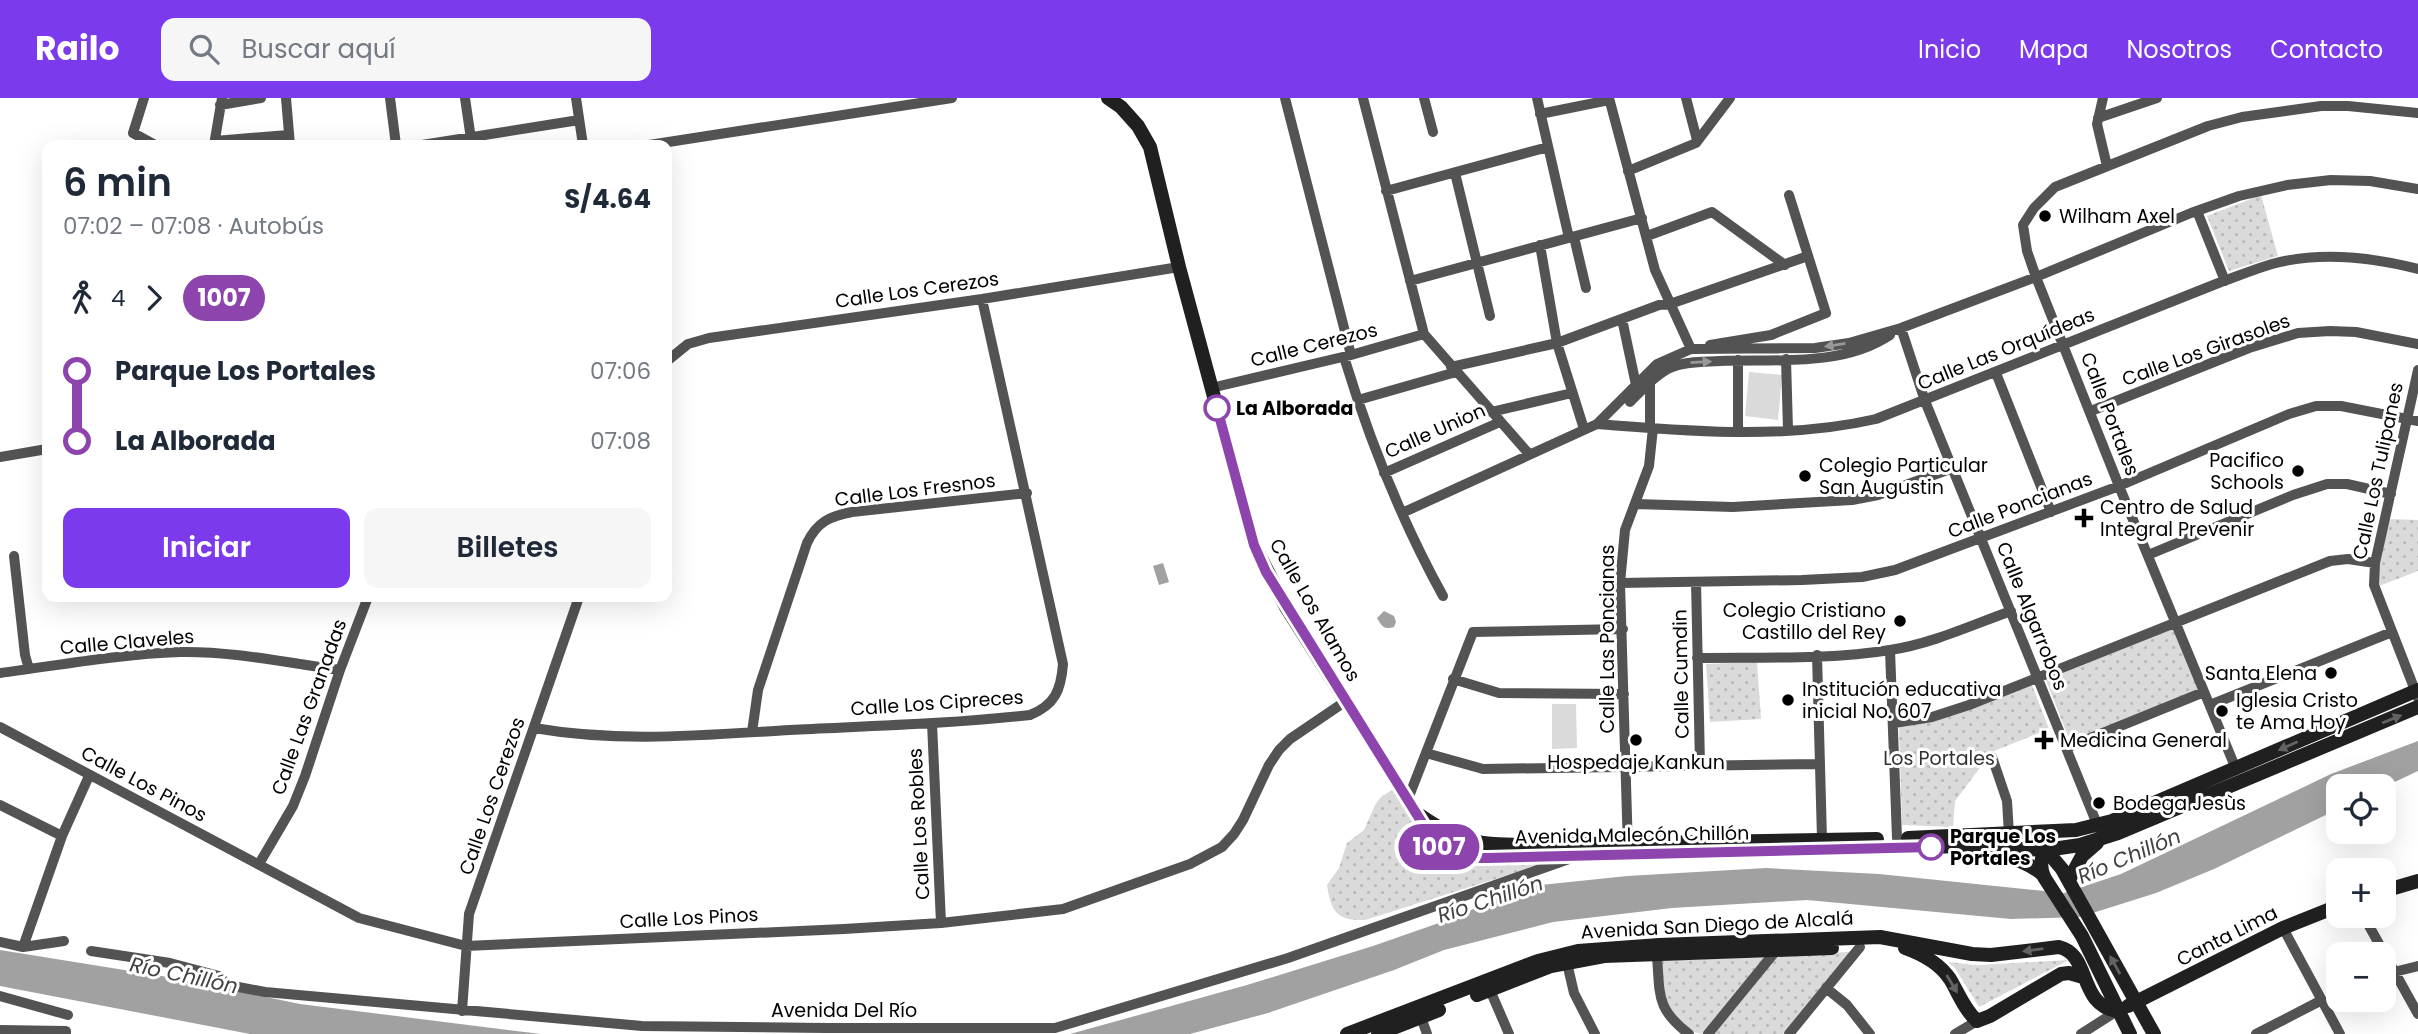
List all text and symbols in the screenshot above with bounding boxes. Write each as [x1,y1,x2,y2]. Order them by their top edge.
search box [161,18,651,81]
text: Railo [35,25,119,72]
icon: search [185,30,223,68]
text: Buscar aquí [241,31,396,67]
text: Inicio [1918,33,1981,66]
text: Mapa [2019,33,2088,66]
text: Nosotros [2126,33,2232,66]
text: Contacto [2270,33,2383,66]
text: 6 min [63,156,172,209]
text: S/4.64 [564,181,651,217]
place label: Wilham Axel [2059,203,2175,230]
marker: Wilham Axel [2037,208,2053,224]
text: 07:02 – 07:08 · Autobús [63,210,324,242]
street label: Calle Los Cerezos [833,265,1001,315]
icon: walk [63,279,101,317]
icon: forward [135,279,173,317]
text: 1007 [197,281,251,314]
text: 4 [111,282,125,314]
street label: Calle Las Orquídeas [1913,301,2099,397]
street label: Calle Los Girasoles [2118,307,2294,393]
street label: Calle Cerezos [1248,316,1380,374]
one-way arrow [1824,340,1846,351]
street label: Calle Portales [2074,348,2146,480]
text: Parque Los Portales [115,353,376,389]
text: 07:06 [590,355,651,387]
one-way arrow [1691,357,1713,368]
street label: Calle Los Tulipanes [2346,380,2410,562]
marker: La Alborada [1204,395,1230,421]
place label: La Alborada [1236,395,1353,422]
street label: Calle Union [1380,397,1490,465]
text: La Alborada [115,423,276,459]
text: 07:08 [590,425,651,457]
place label: Pacifico Schools [2209,447,2284,496]
place label: Colegio Particular San Augustin [1819,452,1988,501]
marker: Pacifico Schools [2290,463,2306,479]
street label: Calle Poncianas [1944,465,2096,545]
street label: Calle Los Fresnos [833,467,997,513]
marker: Colegio Particular San Augustin [1797,468,1813,484]
place label: Centro de Salud Integral Prevenir [2100,494,2254,543]
button: Iniciar [63,508,350,588]
button: Billetes [364,508,651,588]
marker: Centro de Salud Integral Prevenir [2074,508,2094,528]
street label: Calle Los Alamos [1263,534,1367,686]
street label: Calle Algarrobos [1990,538,2074,694]
street label: Calle Las Poncianas [1594,544,1621,734]
place label: Colegio Cristiano Castillo del Rey [1723,597,1886,646]
street label: Calle Cumdin [1666,609,1696,739]
marker: Colegio Cristiano Castillo del Rey [1892,613,1908,629]
street label: Calle Las Granadas [265,615,353,799]
street label: Calle Claveles [59,623,195,661]
place label: Santa Elena [2205,660,2317,687]
marker: Santa Elena [2323,665,2339,681]
place label: Institución educativa inicial No. 607 [1802,676,2001,725]
street label: Calle Los Cipreces [850,683,1024,723]
place label: Iglesia Cristo te Ama Hoy [2236,687,2358,736]
marker: Institución educativa inicial No. 607 [1780,692,1796,708]
marker: Iglesia Cristo te Ama Hoy [2214,703,2230,719]
one-way arrow [2382,713,2403,724]
street label: Calle Los Cerezos [452,714,532,878]
place label: Medicina General [2060,727,2227,754]
marker: Medicina General [2034,730,2054,750]
marker: Hospedaje Kankun [1628,732,1644,748]
street label: Calle Los Pinos [76,739,212,829]
one-way arrow [2278,740,2298,752]
park label: Los Portales [1883,745,1995,772]
street label: Calle Los Robles [902,747,936,901]
place label: Hospedaje Kankun [1547,749,1725,776]
map controls [2326,774,2396,1012]
button: locate [2326,774,2396,844]
place label: Bodega Jesùs [2113,790,2246,817]
marker: Bodega Jesùs [2091,795,2107,811]
street label: Avenida Malecón Chillón [1514,819,1750,851]
water label: Río Chillón [2073,821,2185,891]
place label: Parque Los Portales [1950,823,2056,872]
line badge: 1007 [1390,824,1488,870]
text: 1007 [1412,830,1466,863]
marker: Parque Los Portales [1918,834,1944,860]
button: + [2326,858,2396,928]
water label: Río Chillón [1433,868,1547,930]
street label: Canta Lima [2172,899,2282,973]
street label: Calle Los Pinos [619,901,759,935]
street label: Avenida San Diego de Alcalá [1580,904,1854,946]
button: − [2326,942,2396,1012]
one-way arrow [2022,944,2044,955]
water label: Río Chillón [127,949,241,1001]
one-way arrow [2109,956,2121,975]
one-way arrow [1946,975,1959,994]
street label: Avenida Del Río [771,997,917,1024]

